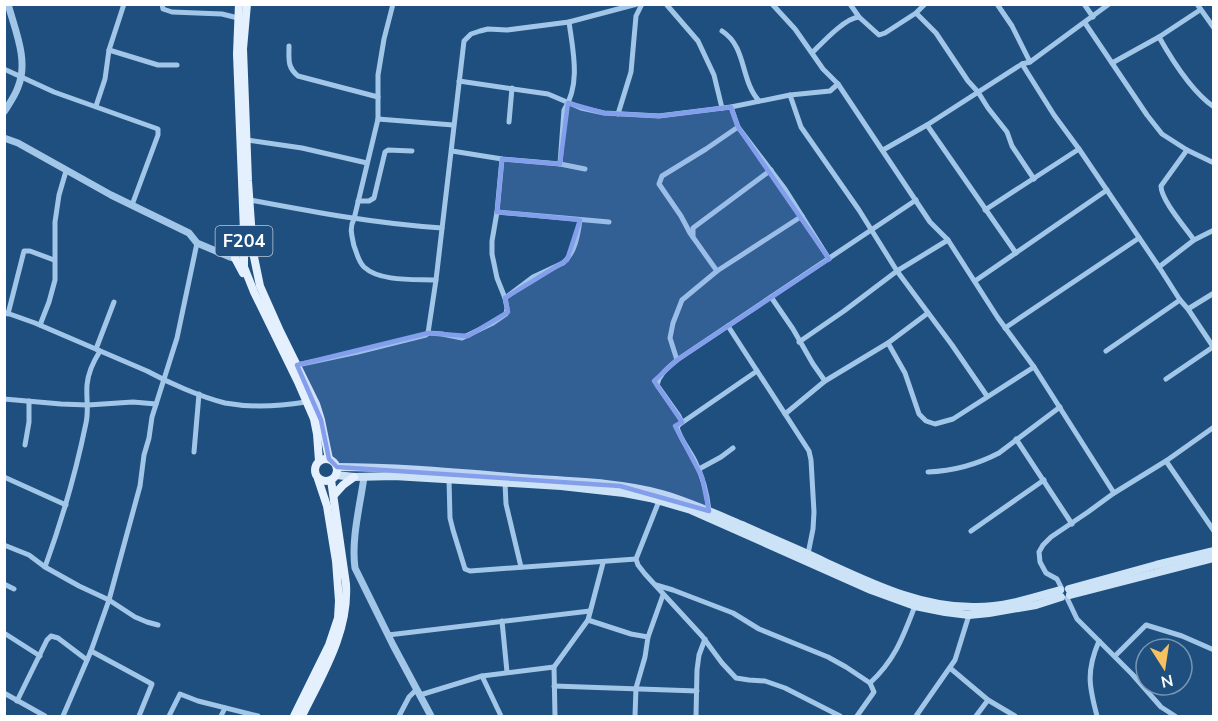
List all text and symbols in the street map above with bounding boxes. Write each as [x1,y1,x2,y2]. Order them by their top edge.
road number: F204 [216,226,272,256]
north arrow [1134,637,1194,697]
text: N [1159,669,1175,693]

